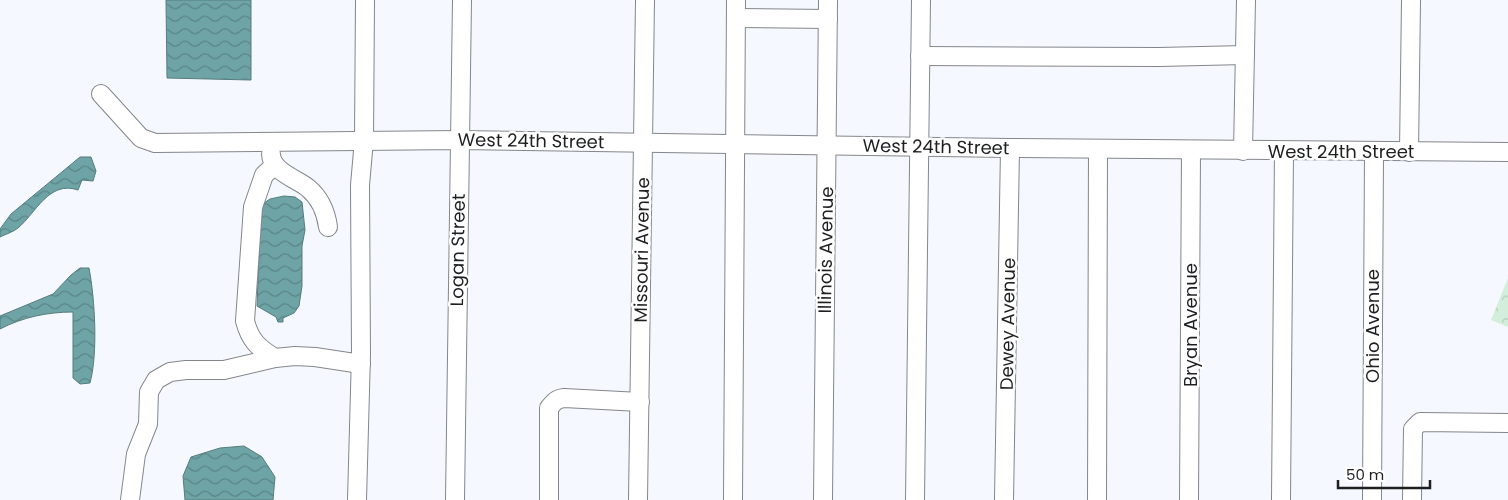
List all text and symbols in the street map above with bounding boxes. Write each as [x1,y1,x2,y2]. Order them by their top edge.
street label: West 24th Street [457,127,605,154]
street label: West 24th Street [862,133,1010,160]
street label: West 24th Street [1268,139,1414,164]
street label: Missouri Avenue [628,177,655,323]
street label: Illinois Avenue [812,186,839,314]
street label: Logan Street [444,193,471,307]
street label: Dewey Avenue [994,258,1021,390]
street label: Bryan Avenue [1178,263,1203,387]
street label: Ohio Avenue [1360,269,1385,383]
scale bar [1338,458,1430,490]
text: 50 m [1346,464,1384,485]

